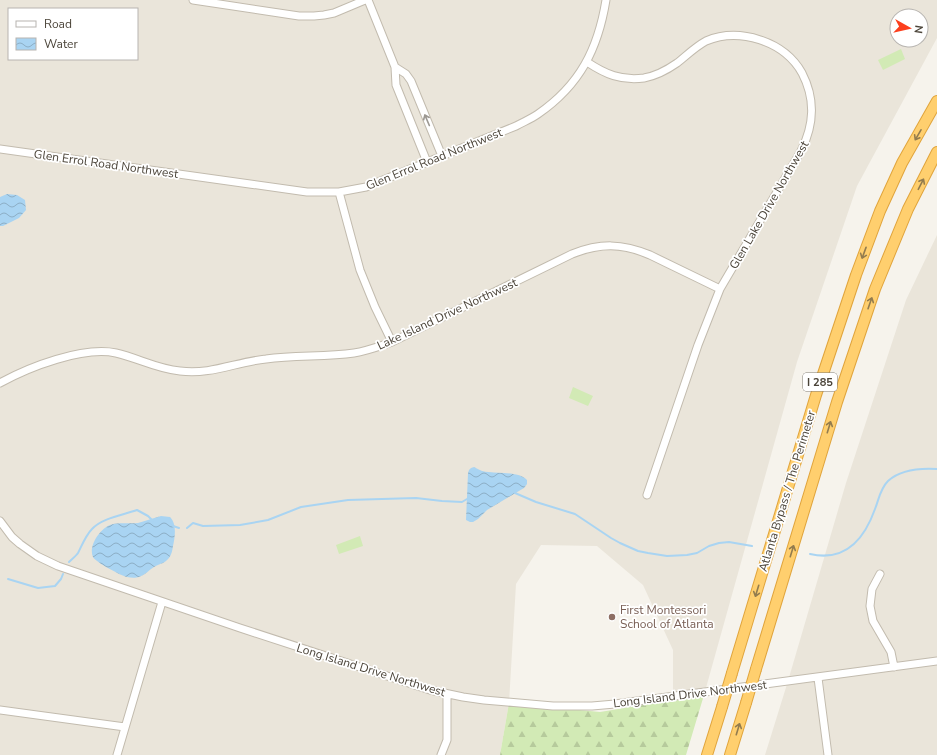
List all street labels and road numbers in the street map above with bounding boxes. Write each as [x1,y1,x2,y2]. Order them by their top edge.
street label: Glen Errol Road Northwest [363,124,505,194]
street label: Glen Lake Drive Northwest [726,137,813,272]
street label: Glen Errol Road Northwest [33,146,180,182]
street label: Lake Island Drive Northwest [374,274,520,354]
road number: I 285 [803,373,837,391]
street label: Atlanta Bypass / The Perimeter [755,408,819,574]
street label: Long Island Drive Northwest [295,640,448,700]
street label: Long Island Drive Northwest [612,677,769,711]

